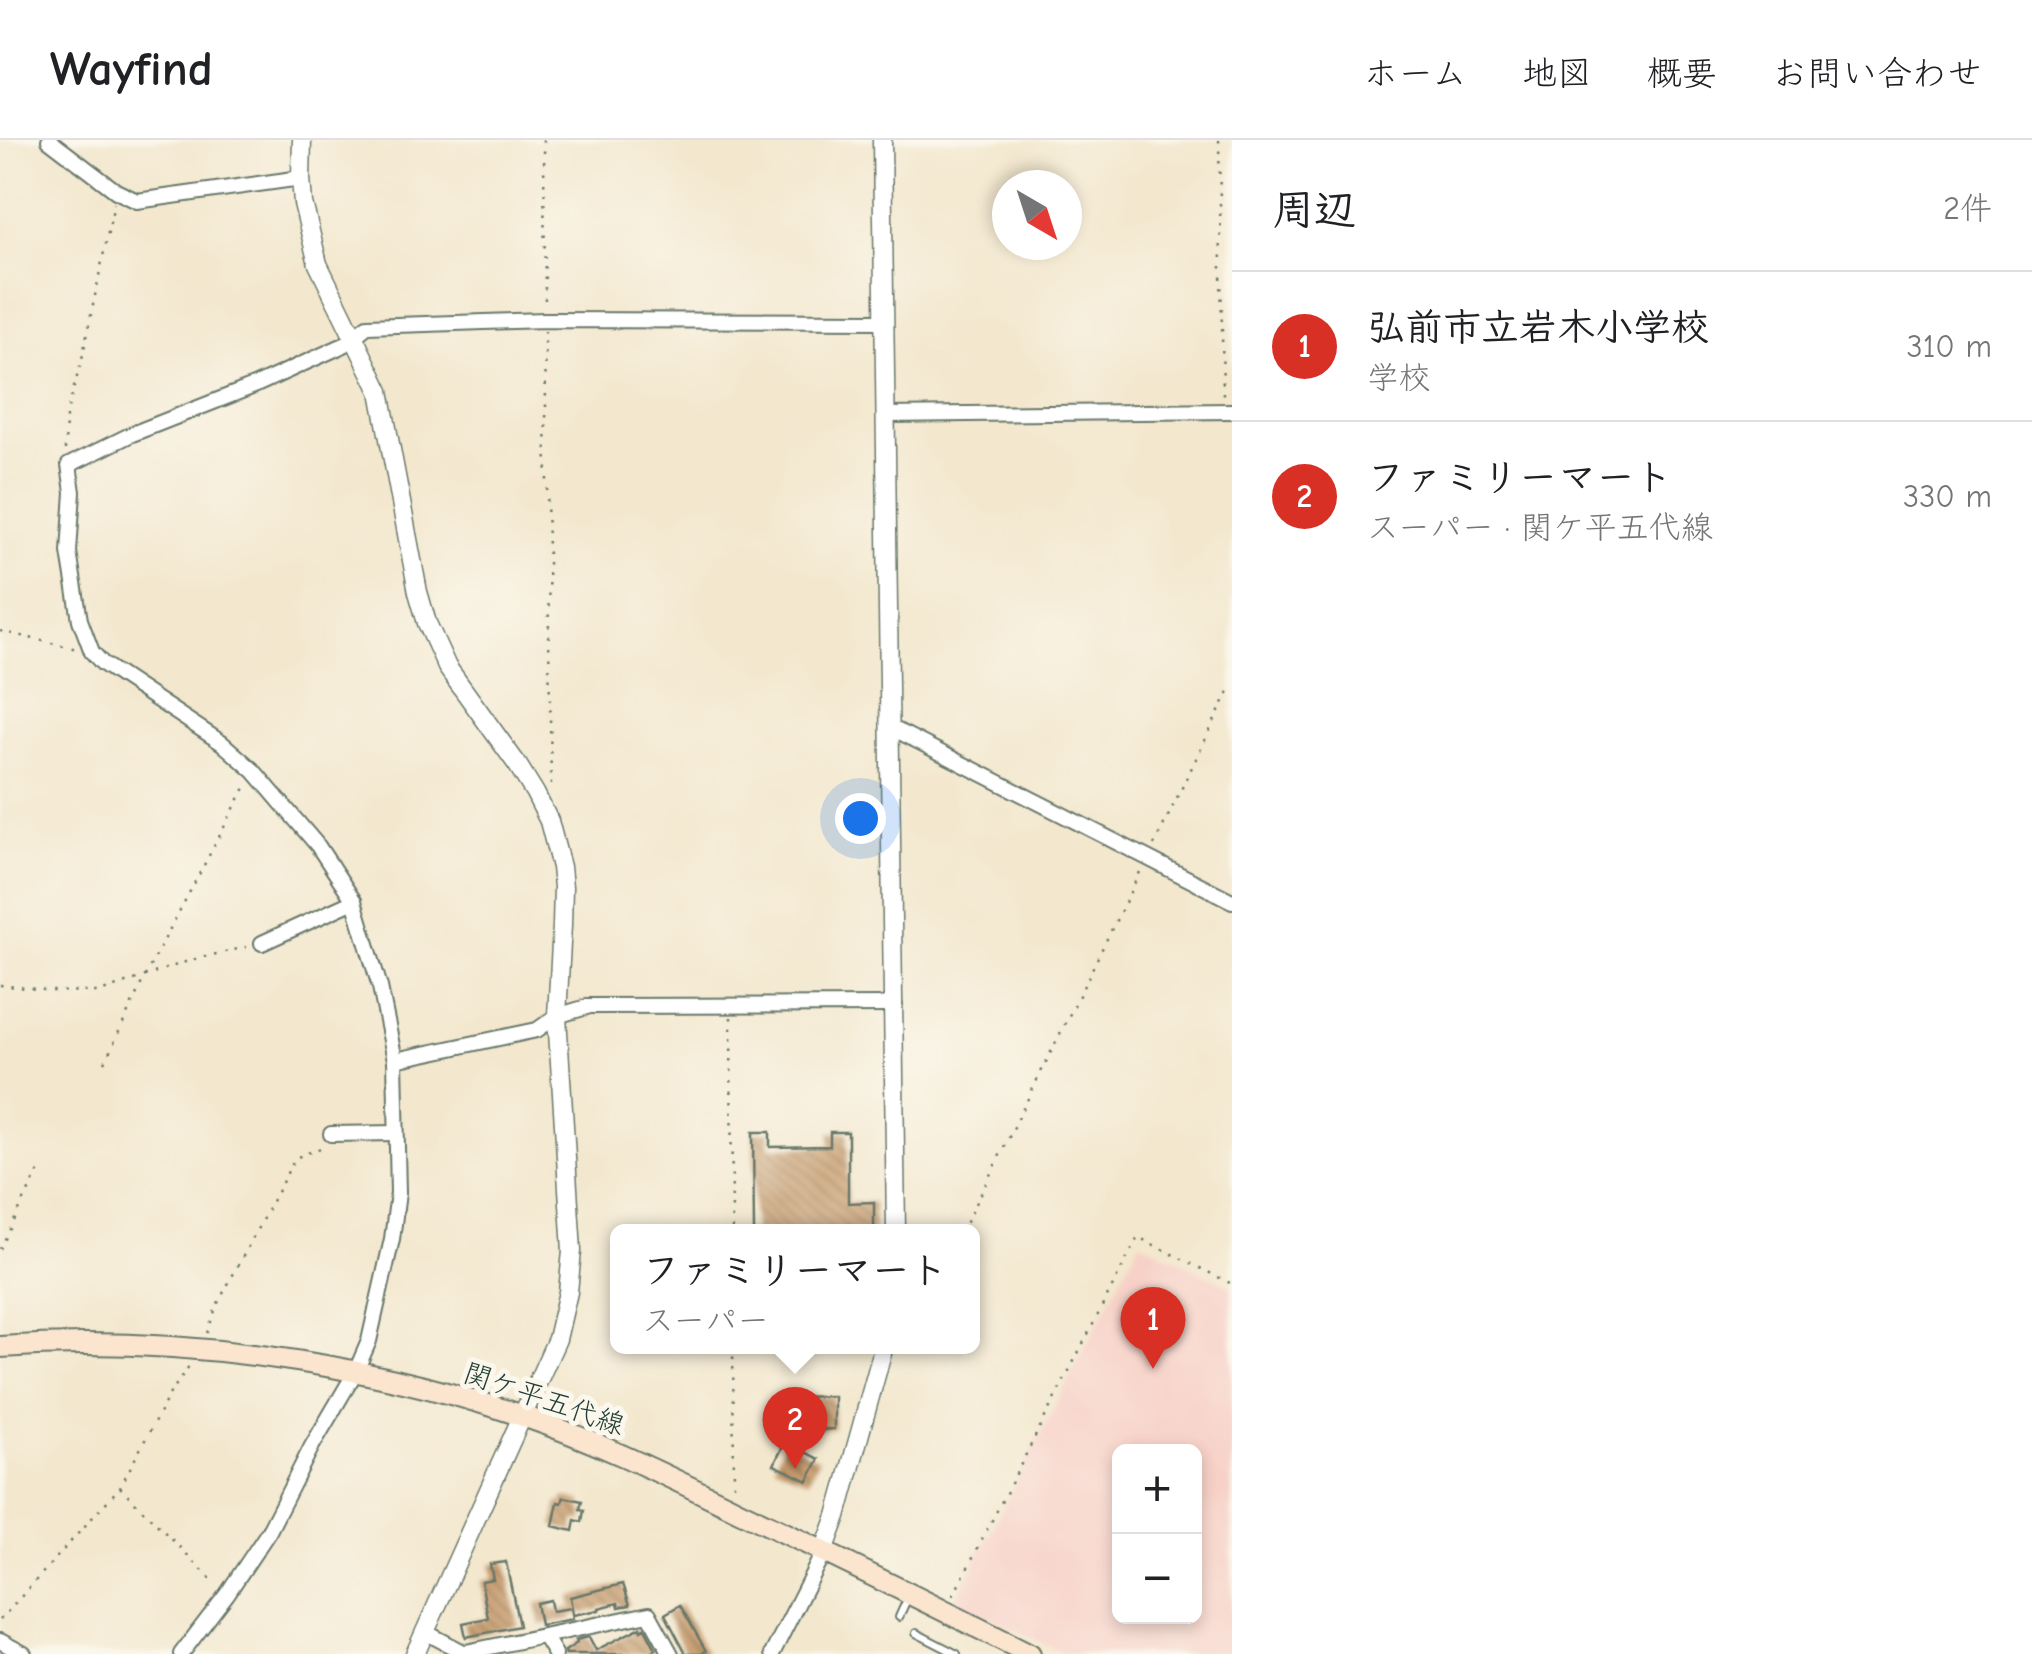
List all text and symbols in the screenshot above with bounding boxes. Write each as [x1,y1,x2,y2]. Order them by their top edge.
text: Wayfind [50,42,213,97]
text: ホーム [1363,53,1467,94]
text: 地図 [1522,53,1592,94]
text: 概要 [1647,53,1717,94]
text: お問い合わせ [1772,53,1982,94]
north arrow [992,170,1082,260]
text: 周辺 [1272,186,1356,235]
text: 2件 [1943,190,1992,227]
text: 弘前市立岩木小学校 [1367,306,1709,350]
text: 1 [1298,328,1311,365]
text: 310 m [1906,328,1992,365]
text: 学校 [1367,359,1431,396]
text: ファミリーマート [1367,456,1673,500]
text: 2 [1297,478,1312,515]
text: 330 m [1903,478,1992,515]
text: スーパー · 関ケ平五代線 [1367,509,1713,546]
your location [835,793,886,844]
popup [610,1224,980,1354]
text: ファミリーマート [642,1249,948,1293]
pin: 1 [1120,1286,1186,1369]
text: スーパー [642,1302,769,1339]
street label: 関ケ平五代線 [459,1357,629,1441]
pin: 2 [762,1386,828,1469]
map controls [1112,1444,1202,1624]
button: + [1112,1444,1202,1534]
button: − [1112,1534,1202,1624]

